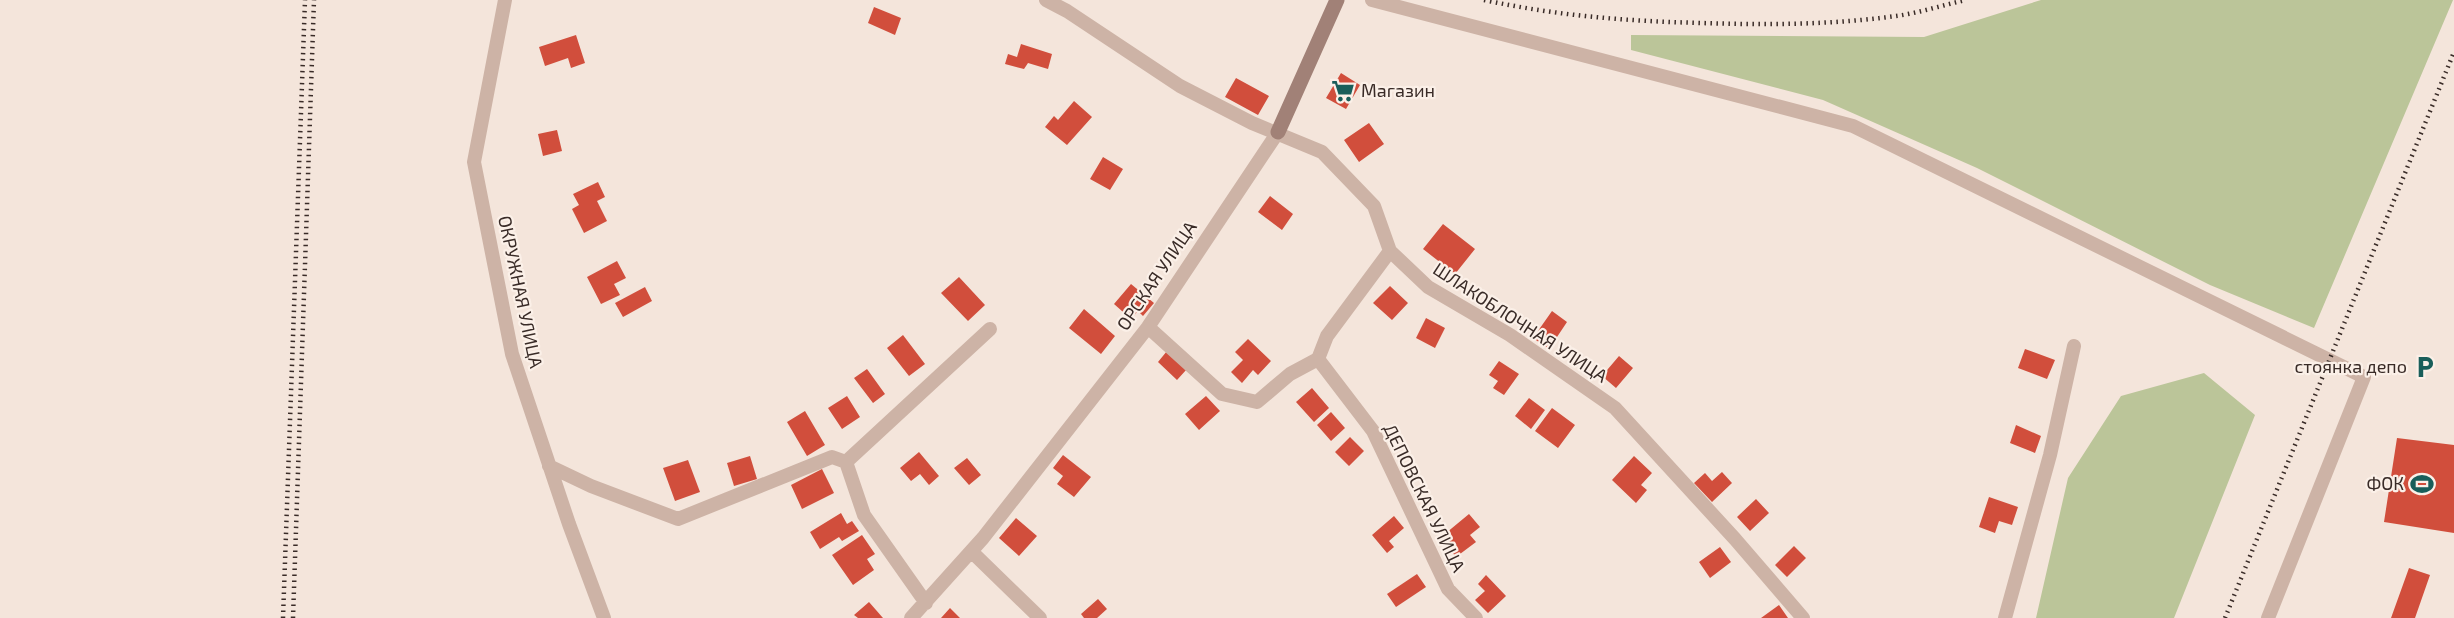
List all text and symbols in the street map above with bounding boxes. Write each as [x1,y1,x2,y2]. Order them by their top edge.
supermarket icon: Магазин [1330,78,1356,104]
place label: Магазин [1361,79,1435,101]
street label: ОКРУЖНАЯ УЛИЦА [494,214,548,371]
street label: ОРСКАЯ УЛИЦА [1112,216,1201,334]
street label: ШЛАКОБЛОЧНАЯ УЛИЦА [1429,258,1613,387]
parking icon: стоянка депо [2412,354,2438,380]
place label: стоянка депо [2295,355,2407,377]
street label: ДЕПОВСКАЯ УЛИЦА [1379,420,1471,576]
sports icon: ФОК [2409,471,2435,497]
place label: ФОК [2366,472,2404,494]

